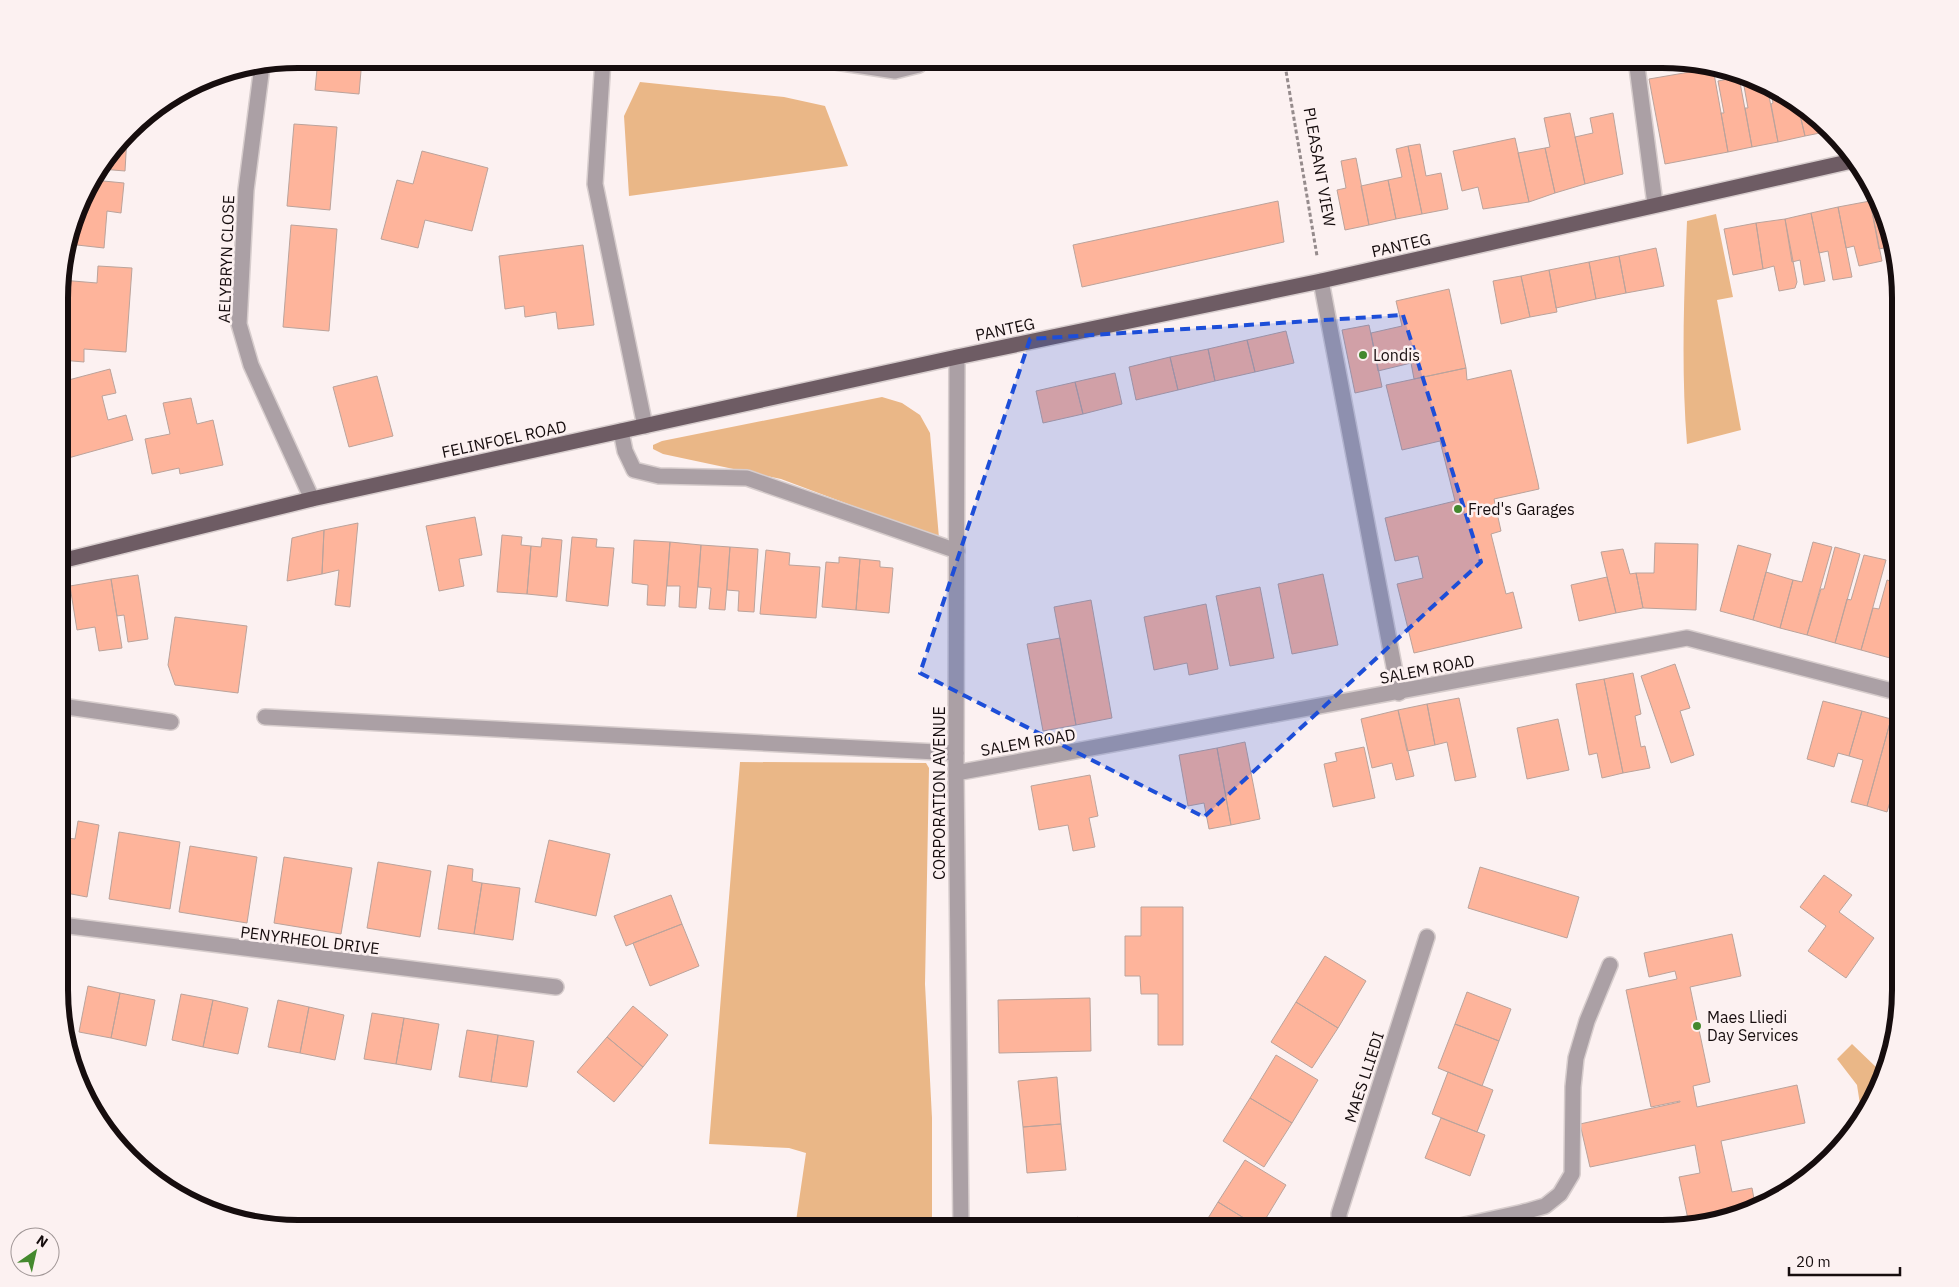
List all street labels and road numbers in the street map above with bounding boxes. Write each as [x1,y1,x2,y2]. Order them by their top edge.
street label: PLEASANT VIEW [1300,106,1340,228]
street label: AELYBRYN CLOSE [214,195,238,323]
street label: PANTEG [1369,228,1433,262]
street label: PANTEG [974,313,1036,345]
street label: FELINFOEL ROAD [440,416,568,462]
street label: SALEM ROAD [1378,650,1476,688]
street label: CORPORATION AVENUE [929,706,949,880]
street label: SALEM ROAD [979,724,1077,760]
street label: PENYRHEOL DRIVE [239,922,381,958]
street label: MAES LLIEDI [1340,1029,1388,1125]

